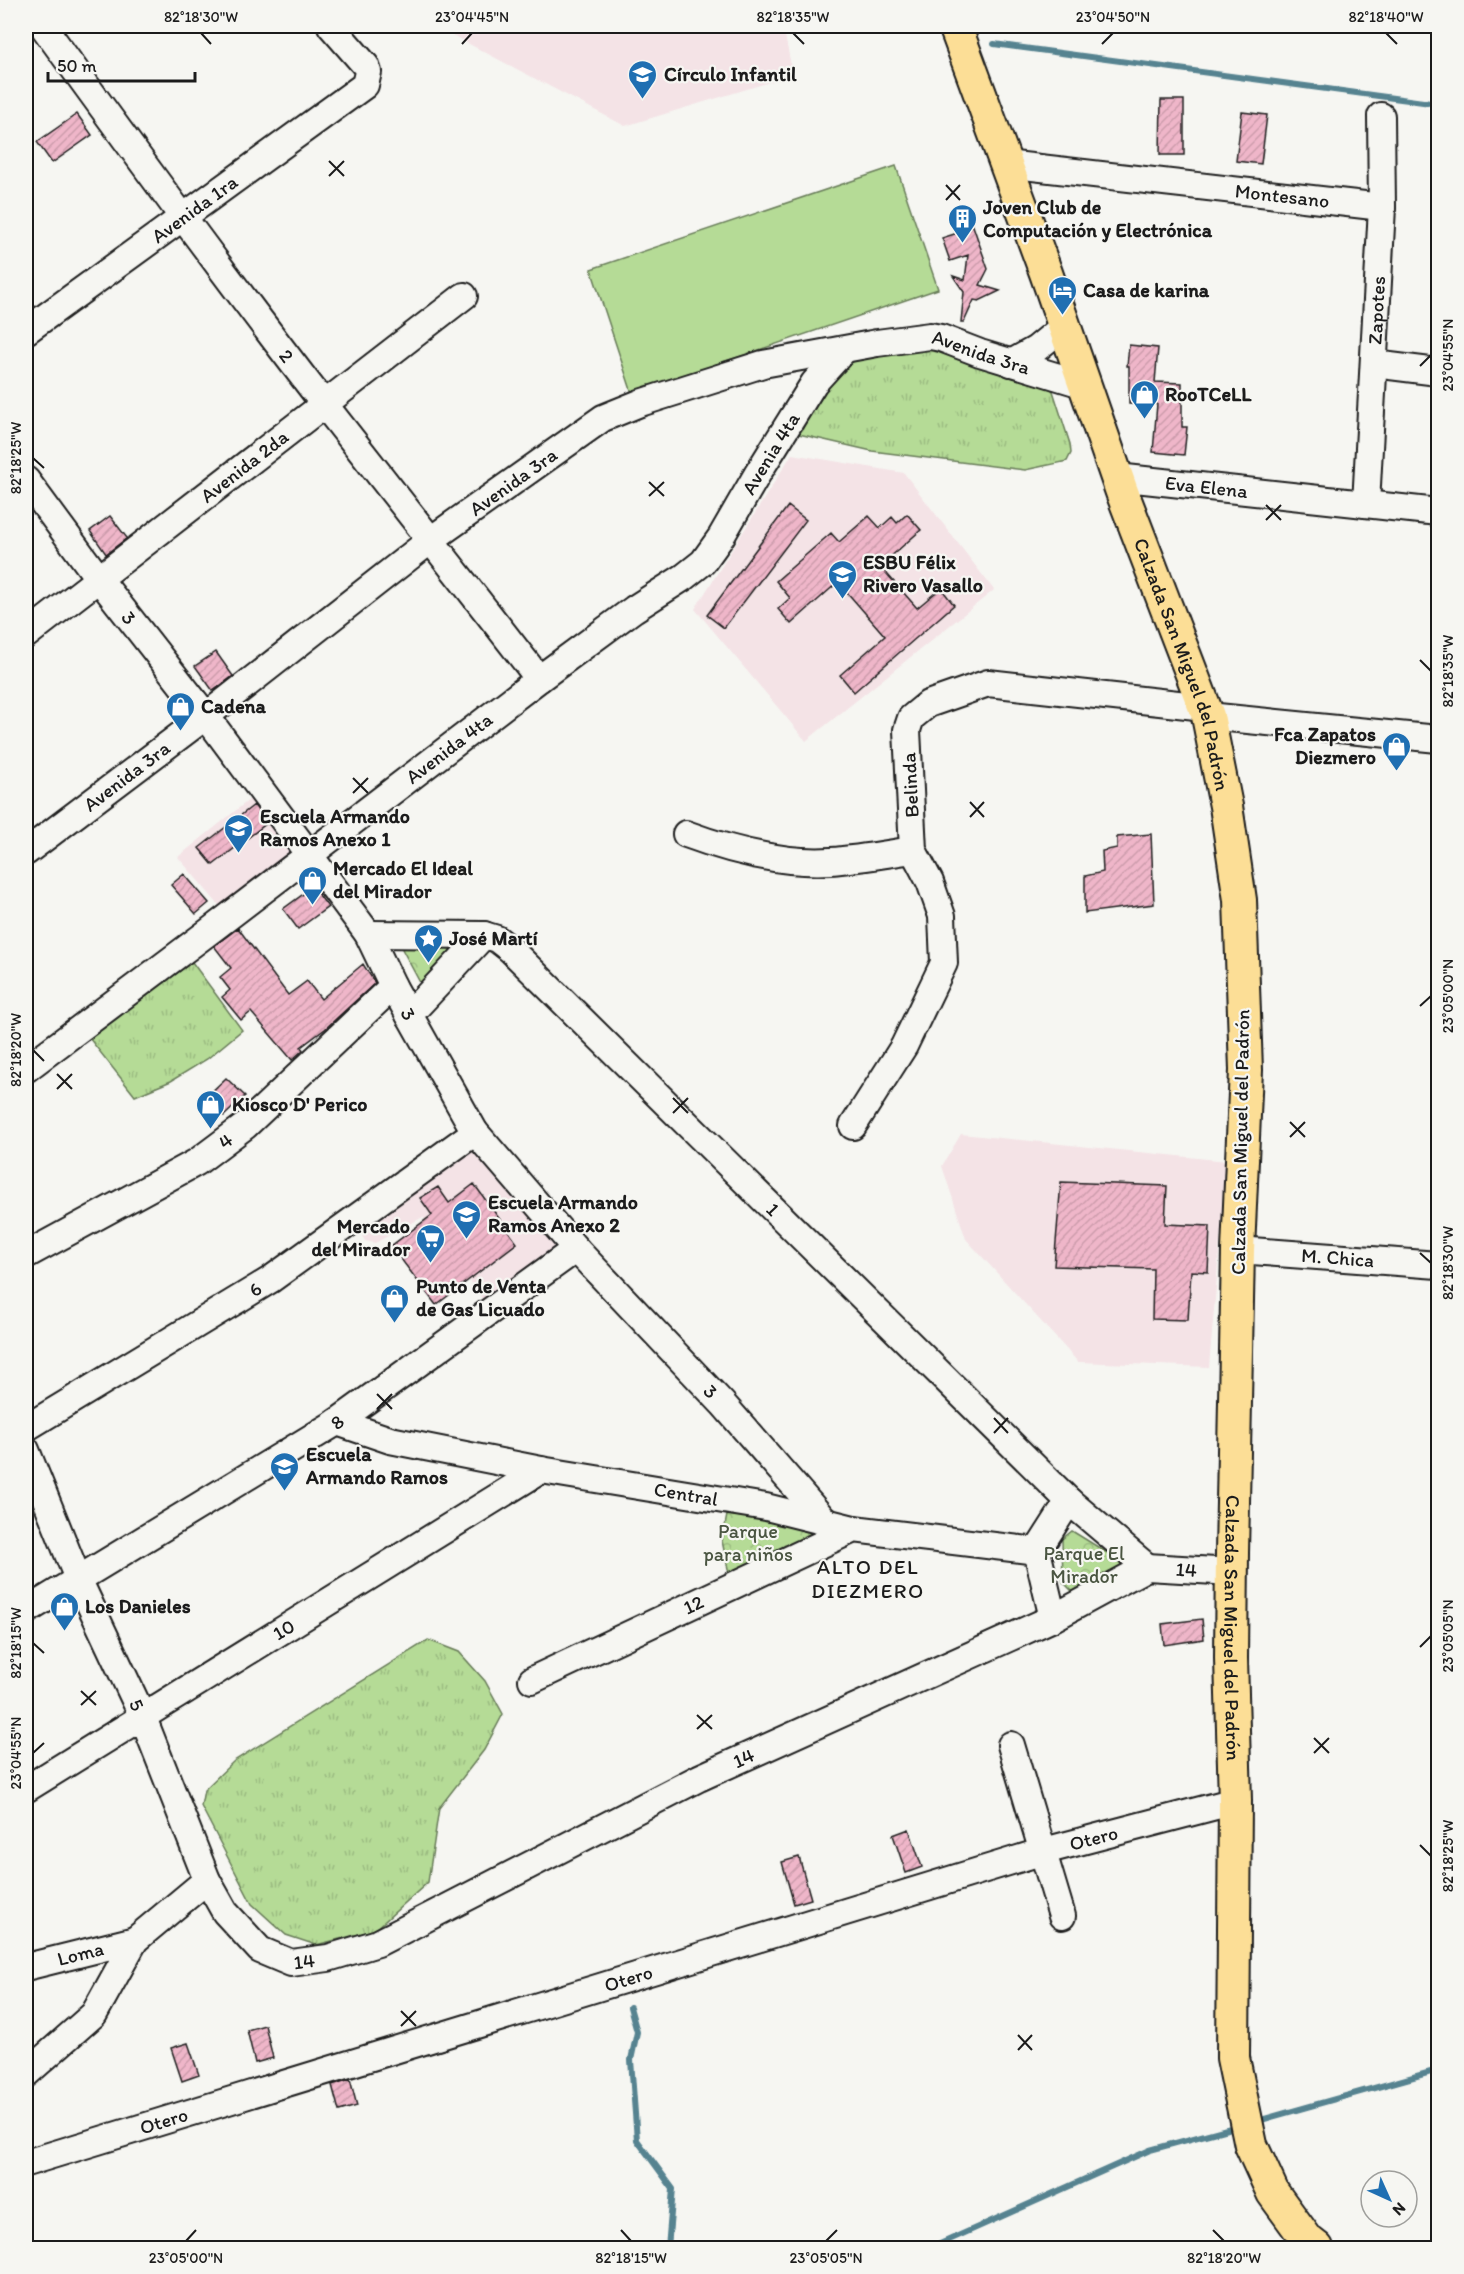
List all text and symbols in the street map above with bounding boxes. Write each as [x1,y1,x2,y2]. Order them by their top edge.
text: 82°18'30"W [164,8,238,26]
text: 23°04'45"N [435,8,509,26]
text: 82°18'35"W [757,8,830,26]
text: 23°04'50"N [1076,8,1150,26]
text: 82°18'40"W [1348,8,1424,26]
scale bar [48,45,195,83]
text: 50 m [57,55,97,77]
school or university icon: Círculo Infantil [627,58,659,100]
place label: Círculo Infantil [664,62,797,86]
street label: Avenida 1ra [147,169,243,248]
street label: Montesano [1234,178,1331,213]
place label: Joven Club de Computación y Electrónica [982,195,1213,243]
building icon: Joven Club de Computación y Electrónica [946,202,978,244]
hotel icon: Casa de karina [1046,274,1078,316]
street label: Zapotes [1363,275,1390,345]
place label: Casa de karina [1083,278,1210,302]
text: 23°04'55"N [1439,319,1457,391]
street label: Avenida 3ra [930,325,1033,380]
street label: 2 [274,344,300,367]
shop icon: RooTCeLL [1128,378,1160,420]
place label: RooTCeLL [1165,382,1252,406]
street label: Avenia 4ta [736,407,805,499]
text: 82°18'25"W [7,422,25,494]
street label: Avenida 2da [195,424,294,508]
street label: Avenida 3ra [464,442,562,521]
street label: Eva Elena [1164,470,1250,503]
street label: Calzada San Miguel del Padrón [1129,534,1235,793]
place label: ESBU Félix Rivero Vasallo [863,550,983,597]
school or university icon: ESBU Félix Rivero Vasallo [826,558,858,600]
street label: 3 [116,606,142,629]
text: 82°18'35"W [1439,634,1457,707]
shop icon: Cadena [164,690,196,732]
place label: Cadena [201,694,266,718]
street label: Avenida 4ta [401,707,498,789]
place label: Fca Zapatos Diezmero [1274,722,1376,769]
shop icon: Fca Zapatos Diezmero [1381,730,1413,772]
street label: Avenida 3ra [79,735,175,816]
street label: Belinda [896,751,924,818]
place label: Escuela Armando Ramos Anexo 1 [260,804,410,851]
school or university icon: Escuela Armando Ramos Anexo 1 [223,812,255,854]
place label: Mercado El Ideal del Mirador [333,856,473,903]
shop icon: Mercado El Ideal del Mirador [296,864,328,906]
place icon: José Martí [412,922,444,964]
place label: José Martí [448,926,539,950]
text: 23°05'00"N [1439,959,1457,1033]
street label: 3 [395,1003,422,1024]
street label: Calzada San Miguel del Padrón [1226,1009,1254,1275]
text: 82°18'20"W [7,1013,25,1087]
shop icon: Kiosco D' Perico [195,1088,227,1130]
place label: Kiosco D' Perico [232,1092,367,1116]
street label: 4 [213,1128,237,1154]
place label: Escuela Armando Ramos Anexo 2 [488,1190,638,1237]
street label: 1 [762,1197,785,1221]
school or university icon: Escuela Armando Ramos Anexo 2 [451,1198,483,1240]
place label: Mercado del Mirador [311,1214,410,1261]
supermarket icon: Mercado del Mirador [415,1222,447,1264]
text: 82°18'30"W [1439,1226,1457,1300]
street label: M. Chica [1300,1243,1375,1272]
place label: Punto de Venta de Gas Licuado [416,1274,546,1321]
street label: 6 [244,1276,266,1302]
shop icon: Punto de Venta de Gas Licuado [379,1282,411,1324]
street label: 3 [698,1379,723,1403]
street label: 8 [326,1409,349,1435]
place label: Escuela Armando Ramos [305,1442,448,1489]
school or university icon: Escuela Armando Ramos [269,1450,301,1492]
street label: Central [652,1477,720,1511]
street label: Calzada San Miguel del Padrón [1219,1495,1246,1761]
park label: Parque para niños [703,1519,793,1566]
park label: Parque El Mirador [1043,1541,1125,1588]
district label: ALTO DEL DIEZMERO [811,1554,925,1603]
street label: 14 [1175,1557,1198,1582]
street label: 12 [679,1589,708,1619]
shop icon: Los Danieles [48,1590,80,1632]
place label: Los Danieles [85,1594,191,1618]
text: 23°05'05"N [1439,1599,1457,1673]
text: 82°18'15"W [7,1607,25,1679]
street label: 10 [268,1614,299,1645]
street label: 5 [124,1695,150,1715]
text: 23°04'55"N [7,1717,25,1789]
street label: 14 [729,1743,758,1773]
street label: Otero [1067,1820,1120,1856]
text: 82°18'25"W [1439,1820,1457,1892]
street label: Loma [55,1936,106,1971]
street label: 14 [292,1948,316,1975]
street label: Otero [601,1960,655,1997]
street label: Otero [137,2102,191,2139]
north arrow [1359,2169,1419,2229]
text: N [1389,2199,1410,2220]
text: 23°05'00"N [149,2249,223,2267]
text: 82°18'15"W [595,2249,667,2267]
text: 23°05'05"N [789,2249,863,2267]
text: 82°18'20"W [1187,2249,1261,2267]

